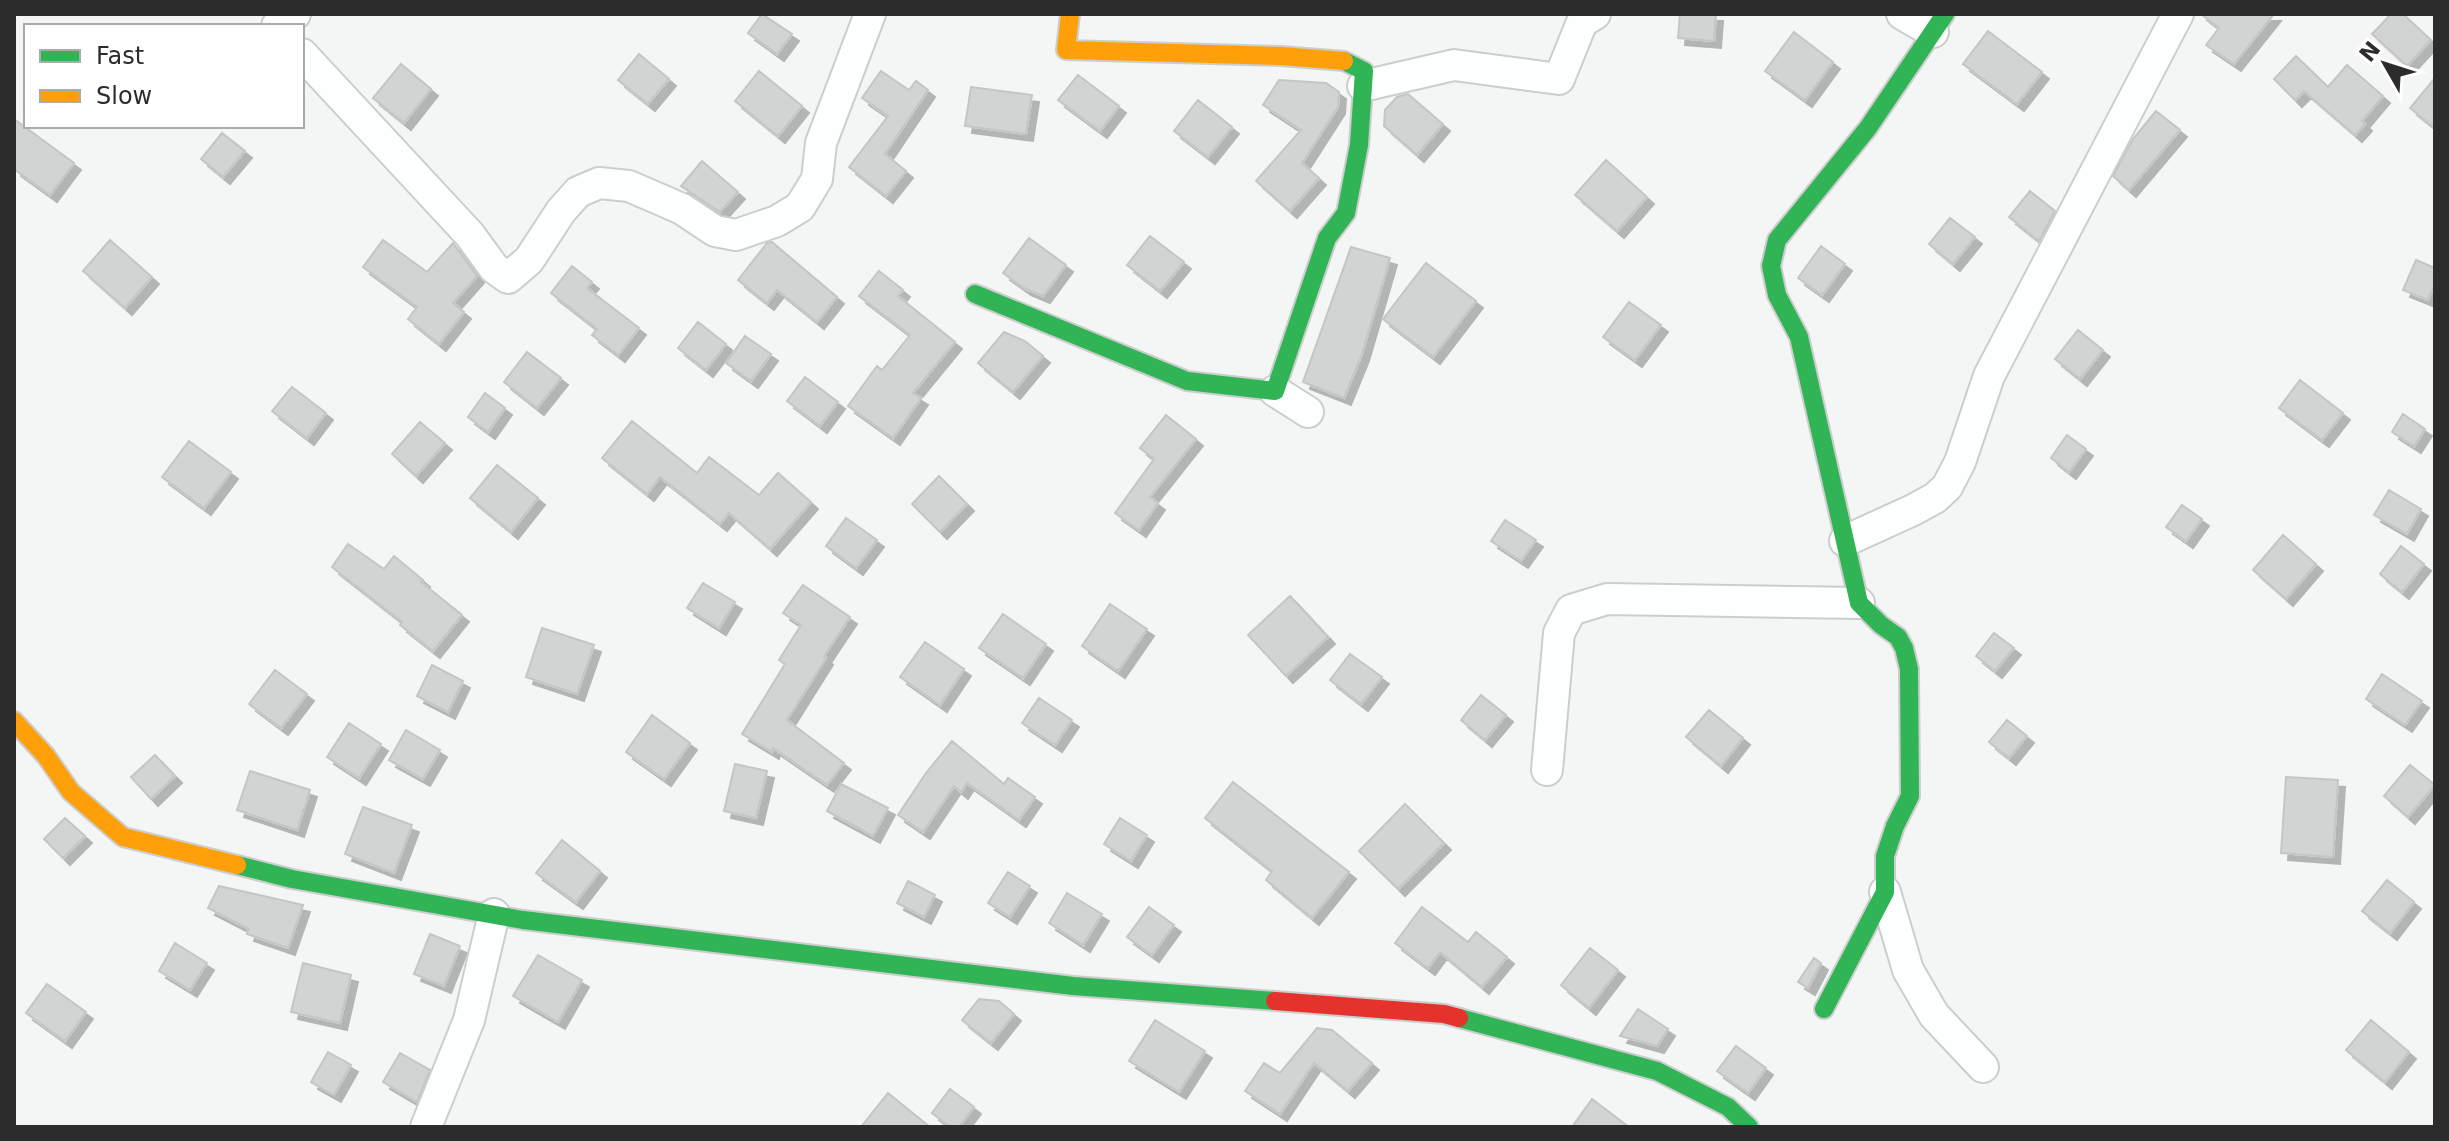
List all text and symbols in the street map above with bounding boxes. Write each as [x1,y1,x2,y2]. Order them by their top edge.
legend [24,24,304,128]
north arrow [2345,24,2425,104]
text: N [2354,37,2385,67]
text: Fast [96,42,144,70]
text: Slow [96,82,152,110]

